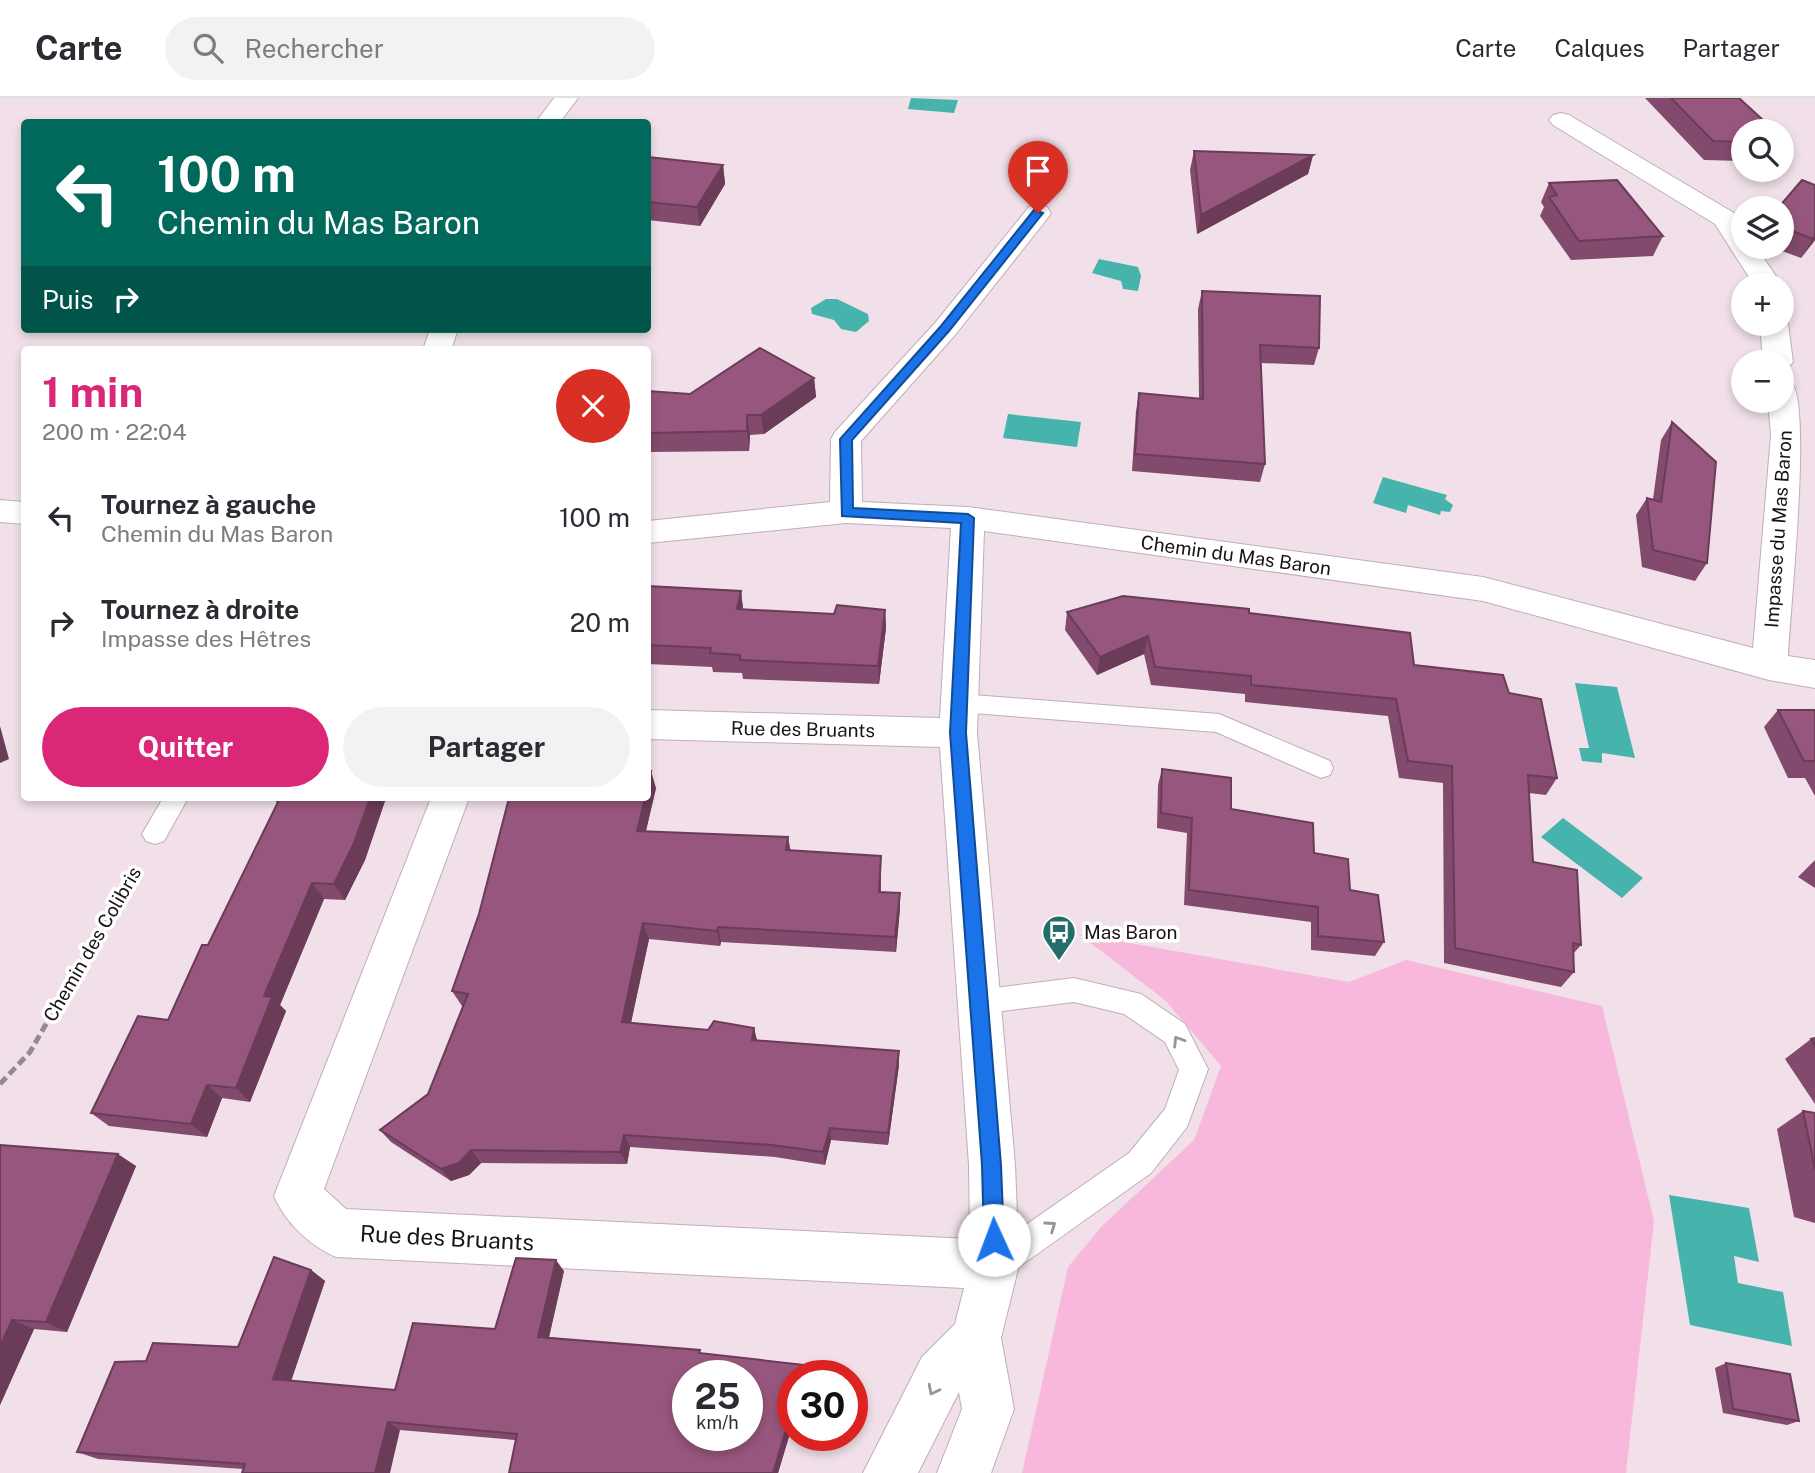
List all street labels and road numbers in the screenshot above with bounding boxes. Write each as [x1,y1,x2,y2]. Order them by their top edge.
street label: Impasse du Mas Baron [1760,429,1796,629]
street label: Chemin du Mas Baron [1139,531,1333,579]
street label: Rue des Bruants [731,717,875,741]
street label: Chemin des Colibris [39,863,145,1025]
street label: Rue des Bruants [359,1219,535,1256]

